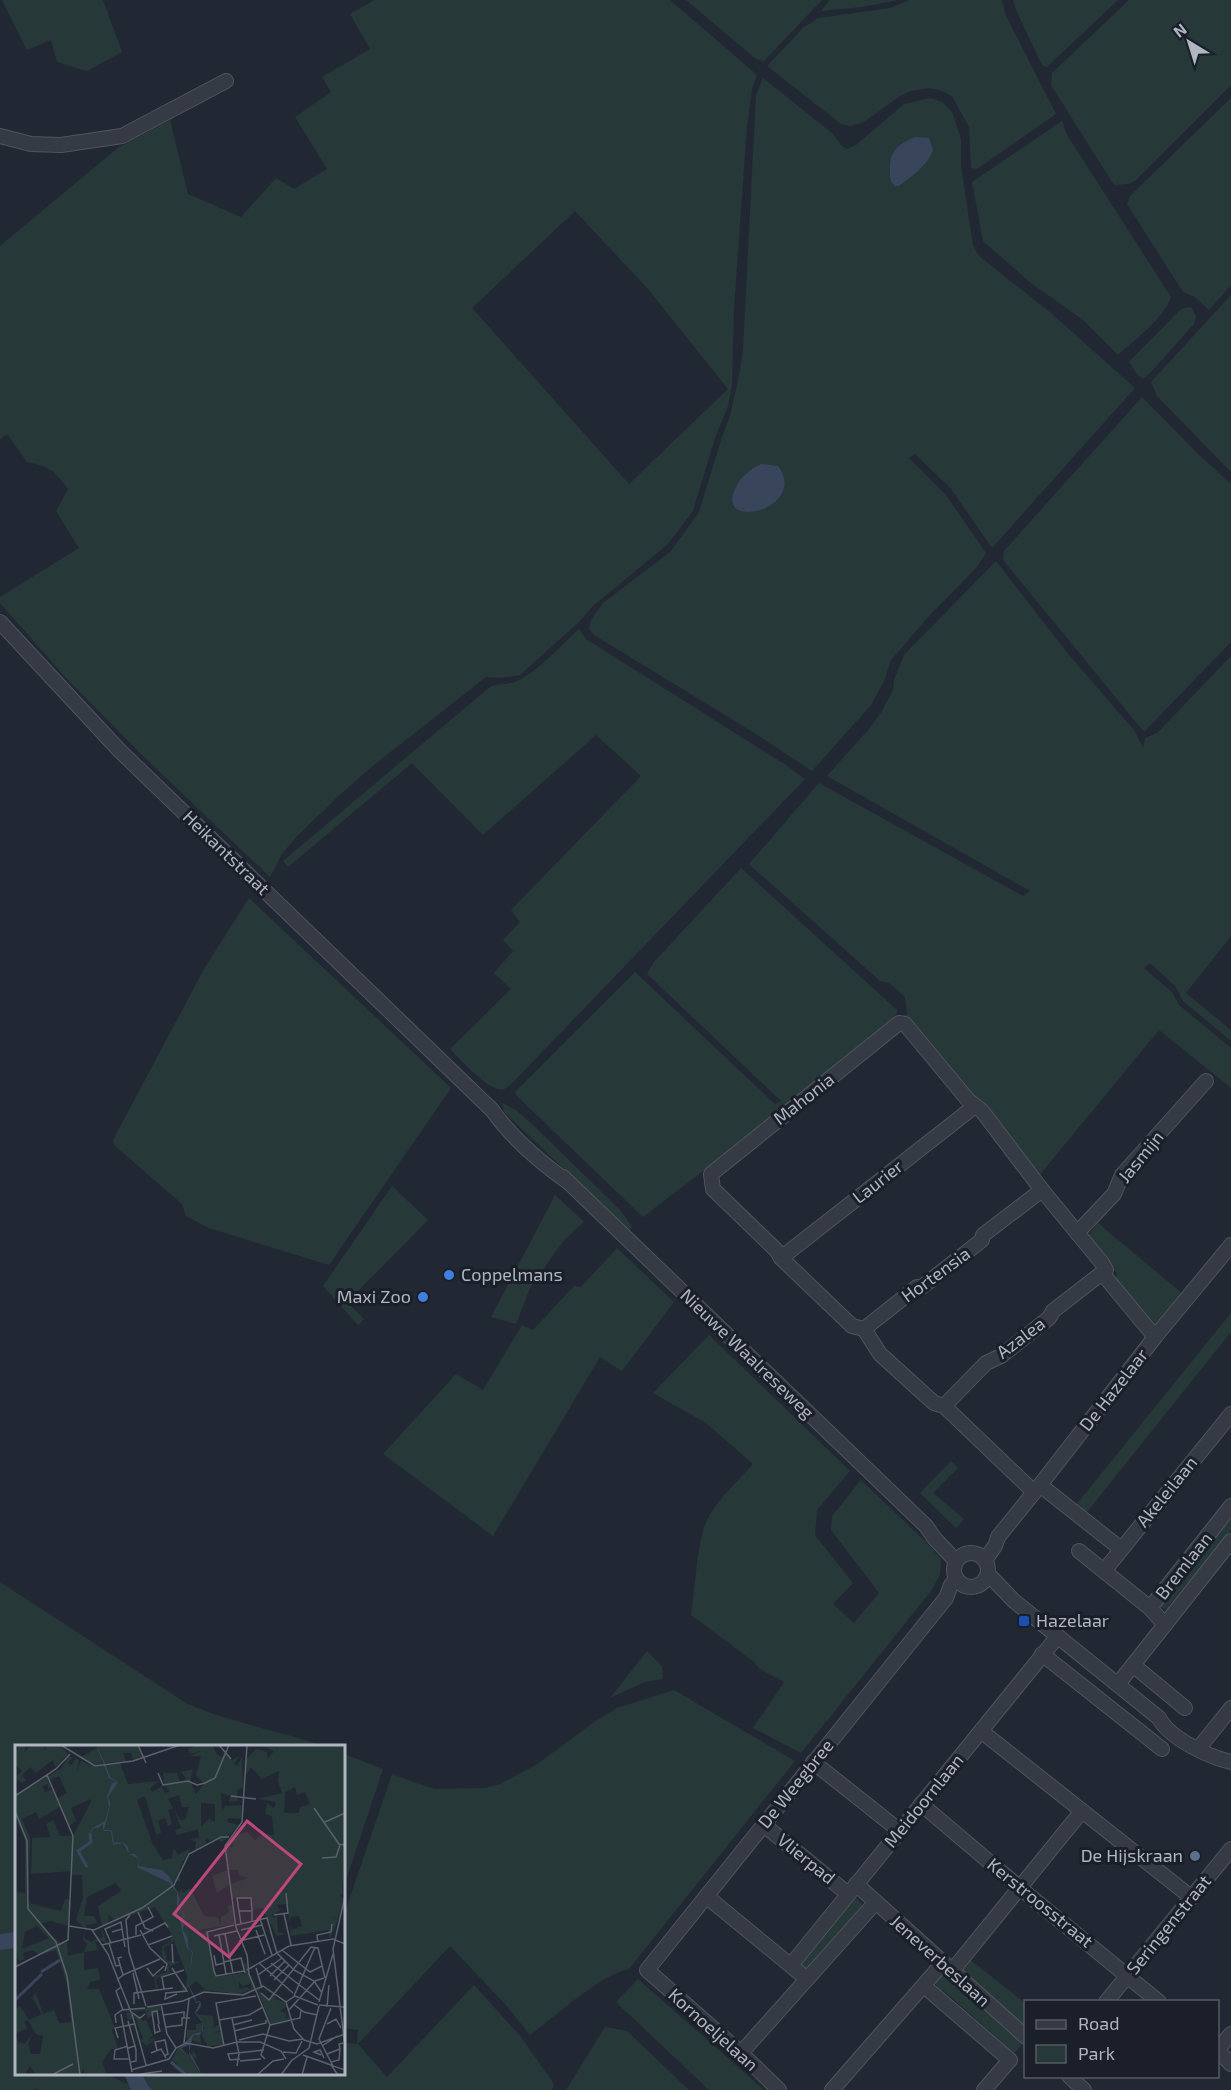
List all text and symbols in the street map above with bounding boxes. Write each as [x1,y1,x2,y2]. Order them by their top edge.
north arrow [1159,12,1219,72]
text: N [1169,19,1190,41]
street label: Heikantstraat [179,805,275,899]
street label: Mahonia [769,1068,838,1129]
street label: Jasmijn [1113,1126,1168,1187]
street label: Laurier [848,1155,907,1208]
street label: Hortensia [897,1242,974,1307]
place label: Coppelmans [461,1263,563,1285]
marker: Coppelmans [442,1268,456,1282]
street label: Nieuwe Waalreseweg [676,1284,819,1423]
place label: Maxi Zoo [337,1285,411,1307]
marker: Maxi Zoo [416,1290,430,1304]
street label: Azalea [992,1312,1049,1363]
street label: De Hazelaar [1074,1344,1152,1435]
street label: Akeleilaan [1131,1451,1201,1531]
street label: Bremlaan [1150,1527,1216,1603]
place label: Hazelaar [1036,1609,1109,1631]
marker: Hazelaar [1017,1614,1031,1628]
street label: De Weegbree [753,1734,838,1832]
inset map [15,1745,345,2075]
street label: Meidoornlaan [879,1749,968,1852]
street label: Vlierpad [773,1828,840,1888]
place label: De Hijskraan [1081,1844,1183,1866]
marker: De Hijskraan [1188,1849,1202,1863]
street label: Kerstroosstraat [983,1853,1098,1952]
street label: Seringenstraat [1121,1870,1215,1979]
street label: Jeneverbeslaan [886,1910,995,2011]
street label: Kornoeljelaan [664,1983,763,2075]
legend [1024,2000,1219,2078]
text: Road [1078,2012,1119,2034]
text: Park [1078,2042,1115,2064]

